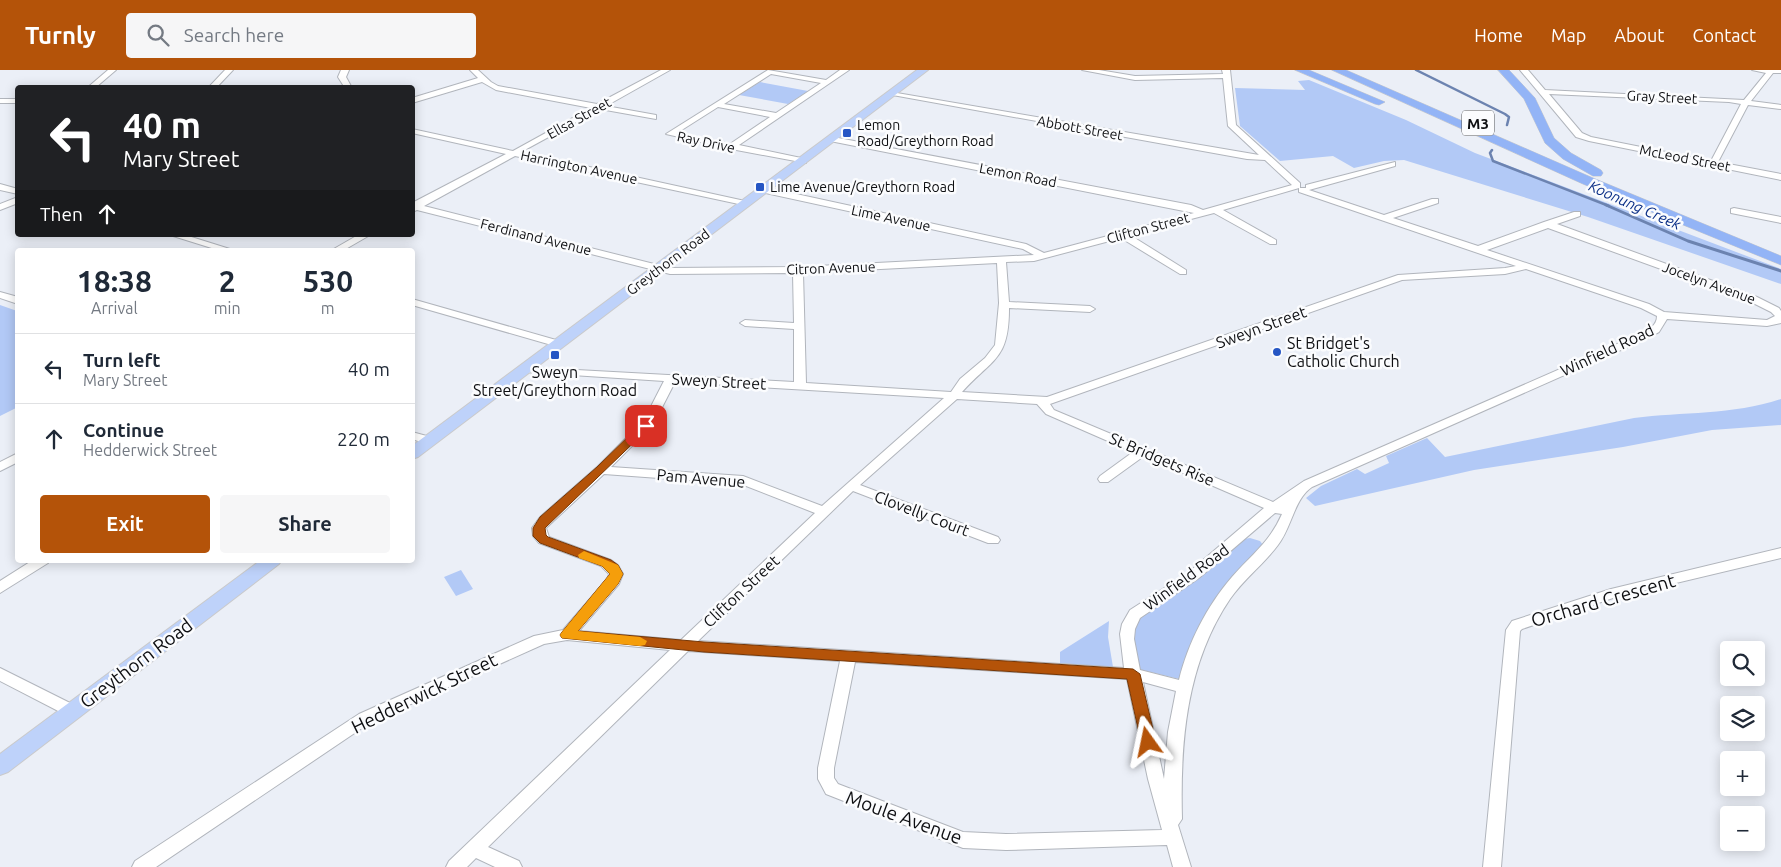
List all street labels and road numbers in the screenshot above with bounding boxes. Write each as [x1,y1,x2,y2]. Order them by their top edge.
street label: Gray Street [1626,87,1698,107]
street label: Ellsa Street [544,94,614,142]
road number: M3 [1462,110,1494,136]
street label: Abbott Street [1036,113,1125,144]
street label: Ray Drive [676,128,736,156]
street label: McLeod Street [1638,141,1732,175]
street label: Harrington Avenue [519,147,639,187]
street label: Lemon Road [978,160,1058,190]
street label: Lime Avenue [850,202,932,234]
street label: Clifton Street [1105,209,1192,247]
street label: Ferdinand Avenue [479,215,593,259]
street label: Greythorn Road [623,226,713,298]
street label: Citron Avenue [786,258,876,278]
street label: Jocelyn Avenue [1660,259,1758,307]
street label: Sweyn Street [1213,302,1309,352]
street label: Winfield Road [1557,320,1657,380]
street label: Sweyn Street [671,370,768,393]
street label: St Bridgets Rise [1107,429,1217,489]
street label: Pam Avenue [656,465,746,491]
street label: Clovelly Court [872,487,973,540]
street label: Winfield Road [1140,540,1232,614]
street label: Clifton Street [699,551,783,631]
street label: Orchard Crescent [1528,569,1678,631]
street label: Greythorn Road [75,614,197,712]
street label: Hedderwick Street [348,648,501,738]
street label: Moule Avenue [843,786,965,848]

